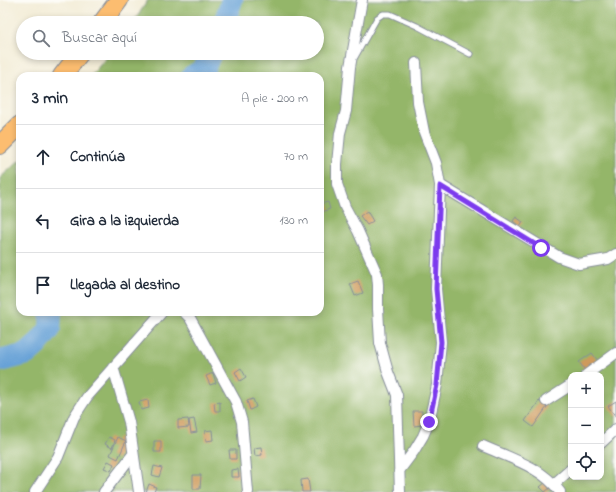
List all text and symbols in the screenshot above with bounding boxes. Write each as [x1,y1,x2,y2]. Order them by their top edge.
search box [16,16,324,60]
icon: search [30,27,52,49]
text: Buscar aquí [62,27,137,49]
text: 3 min [32,86,68,111]
text: A pie · 200 m [241,89,308,108]
icon: ahead [32,146,54,168]
text: Continúa [70,146,125,168]
text: 70 m [284,147,308,166]
icon: left [32,210,54,232]
text: Gira a la izquierda [70,210,179,232]
text: 130 m [280,211,308,230]
route start [532,239,550,257]
icon: arrive [32,274,54,296]
text: Llegada al destino [70,274,180,296]
map controls [568,372,604,480]
button: + [568,372,604,408]
button: − [568,408,604,444]
route end [420,413,438,431]
button: locate [568,444,604,480]

